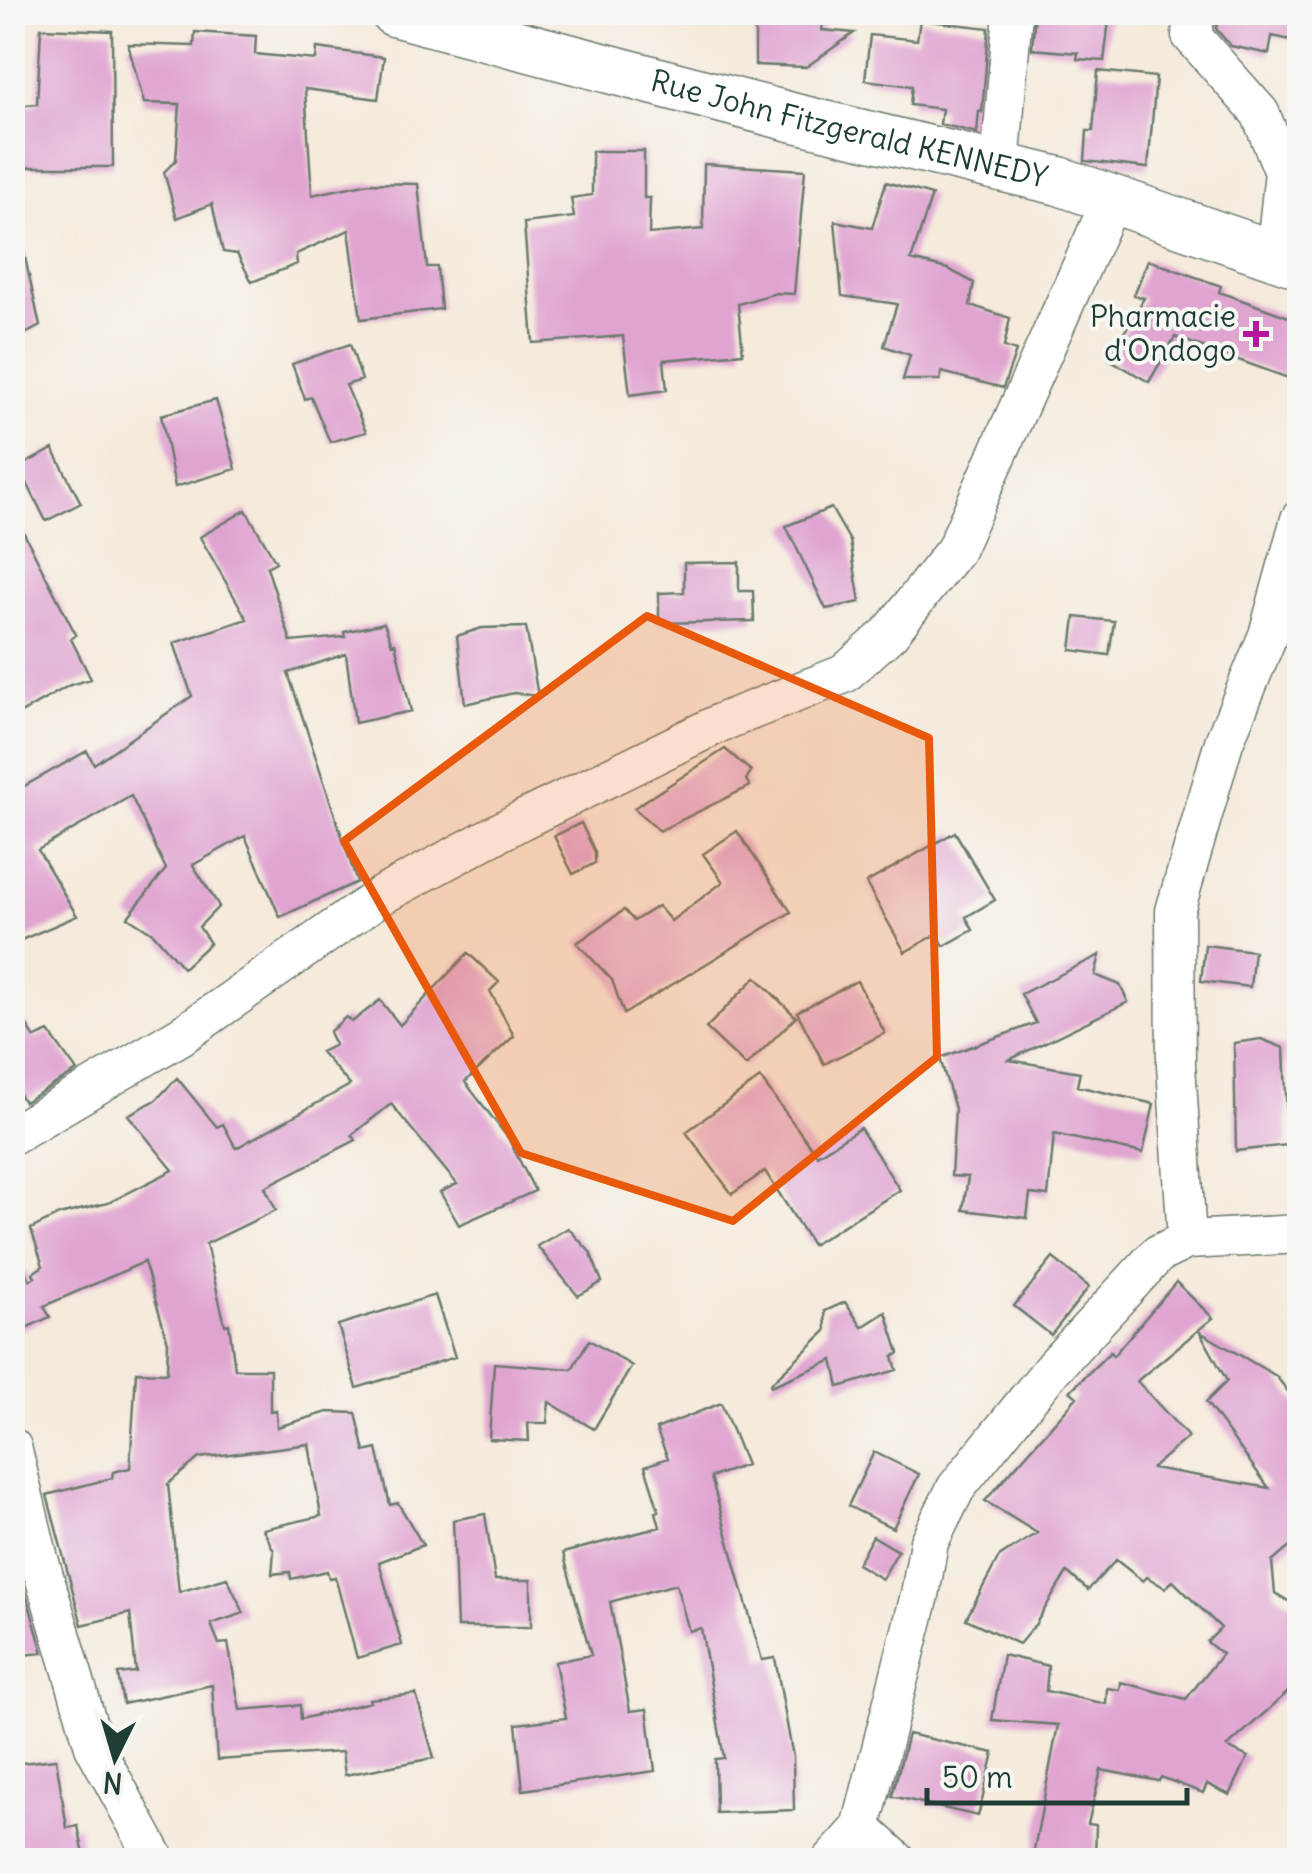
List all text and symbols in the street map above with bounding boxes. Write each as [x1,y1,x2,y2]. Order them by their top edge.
street label: Rue John Fitzgerald KENNEDY [647,61,1052,196]
place label: Pharmacie d'Ondogo [1090,297,1236,369]
marker: Pharmacie d'Ondogo [1245,323,1267,345]
north arrow [65,1708,165,1808]
scale bar [927,1743,1187,1805]
text: 50 m [942,1758,1012,1796]
text: N [102,1764,124,1802]

